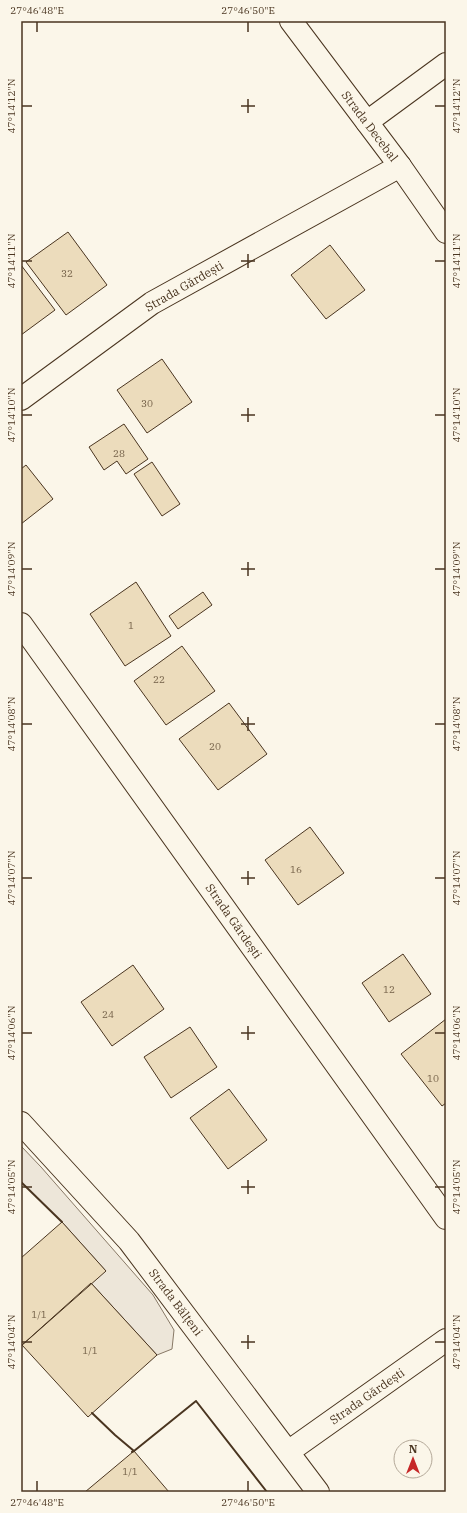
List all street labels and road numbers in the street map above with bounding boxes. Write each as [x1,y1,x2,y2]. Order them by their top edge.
street label: Strada Decebal [339,88,402,165]
street label: Strada Gărdești [142,257,226,314]
street label: Strada Gărdești [203,881,265,962]
street label: Strada Bălțeni [145,1265,206,1339]
street label: Strada Gărdești [327,1365,408,1427]

